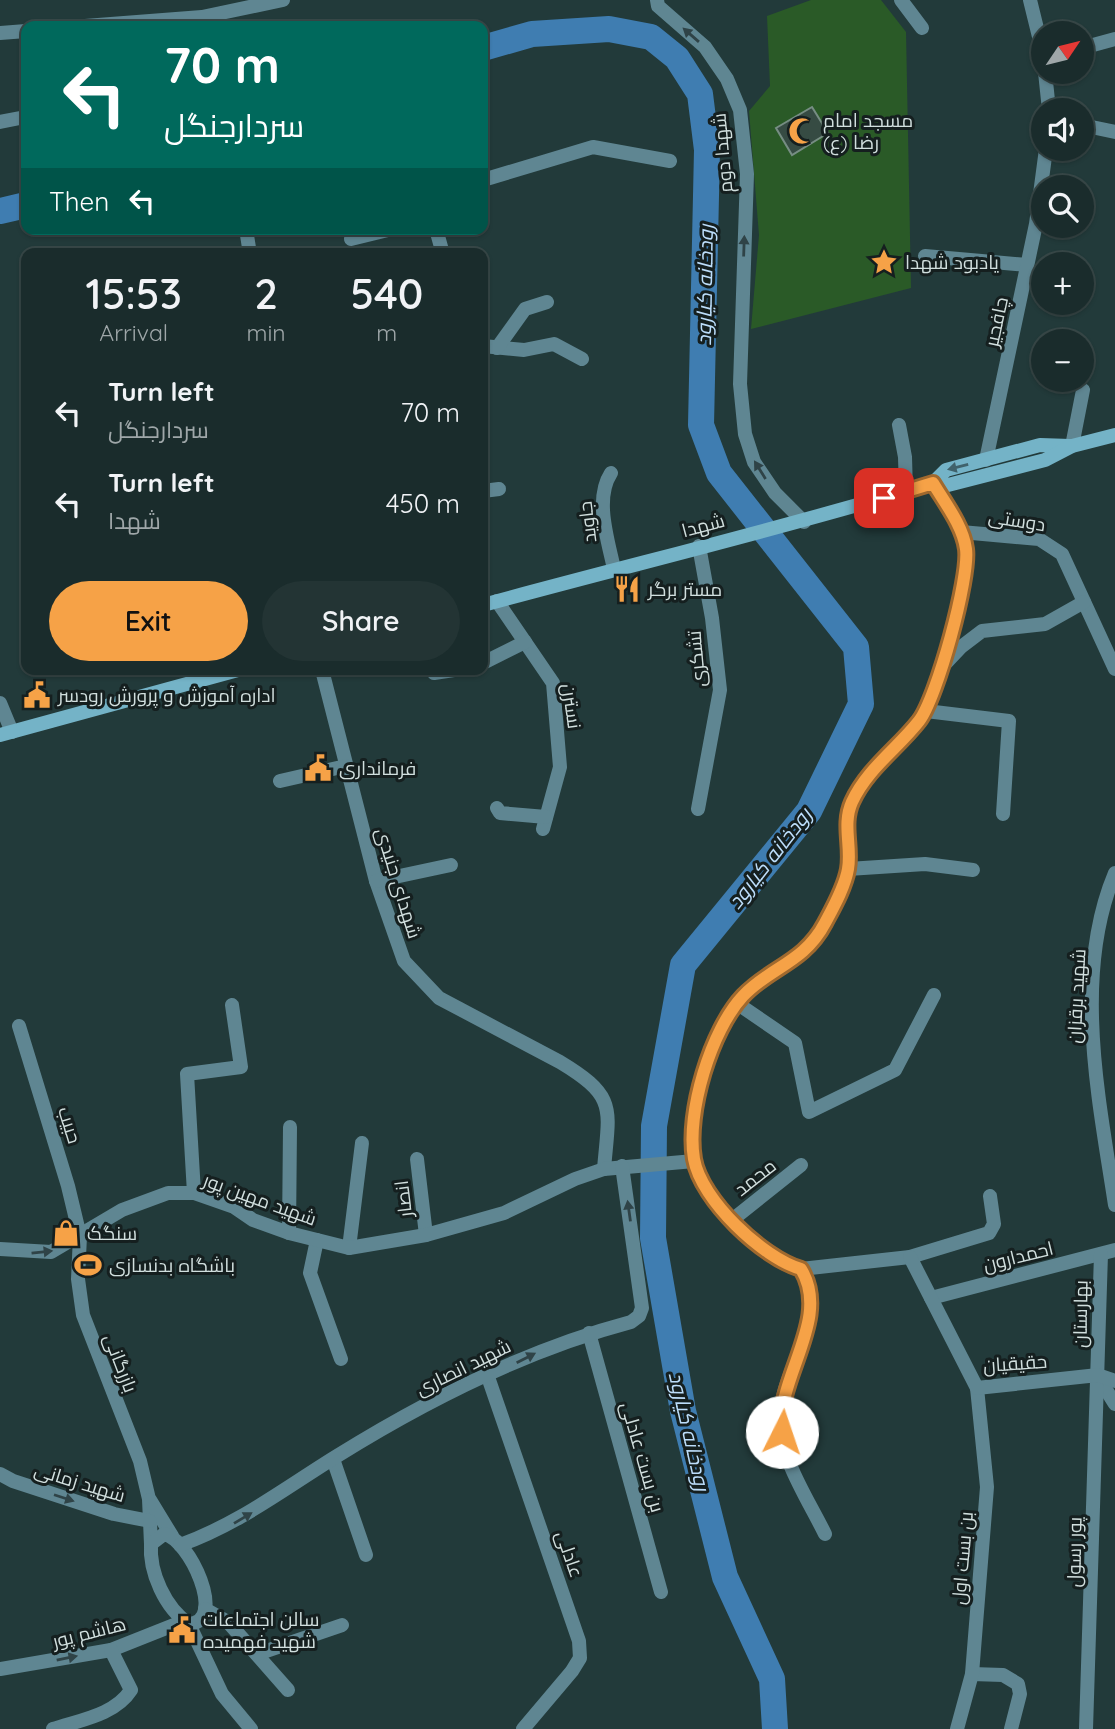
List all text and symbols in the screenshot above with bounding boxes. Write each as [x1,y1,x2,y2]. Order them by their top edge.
north arrow [1031,21,1094,84]
map controls [1031,21,1094,392]
one-way arrow [682,27,700,43]
text: 70 m [164,34,280,95]
icon: left [49,49,140,140]
button: sound [1031,98,1094,161]
text: سردارجنگل [164,105,304,145]
place label: مسجد امام رضا (ع) [823,108,913,156]
street label: شهدا دوم [707,112,739,194]
mosque icon: مسجد امام رضا (ع) [787,116,817,146]
button: search [1031,175,1094,238]
icon: left [123,182,161,220]
text: Then [49,185,109,218]
water label: رودخانه کیارود [690,223,718,346]
one-way arrow [739,235,750,257]
place icon: یادبود شهدا [869,247,899,277]
place label: یادبود شهدا [905,250,999,274]
button: + [1031,252,1094,315]
text: 15:53 [86,267,182,320]
text: 2 [254,267,278,320]
text: 540 [350,267,423,320]
street label: چافجیر [979,295,1014,350]
text: Arrival [99,318,168,347]
text: min [246,318,286,347]
text: m [376,318,397,347]
button: − [1031,329,1094,392]
text: Turn left [108,375,215,408]
icon: left [49,394,87,432]
text: 70 m [400,396,460,429]
text: سردارجنگل [108,415,209,444]
one-way arrow [753,460,766,480]
one-way arrow [946,462,968,473]
text: Turn left [108,466,215,499]
pin [854,468,914,528]
icon: arrive [865,479,903,517]
icon: left [49,485,87,523]
text: 450 m [386,487,460,520]
street label: جاوید [573,500,601,544]
street label: دوستی [987,504,1047,536]
text: شهدا [108,506,161,535]
street label: شهدا [679,508,727,542]
restaurant icon: مستر برگر [612,574,642,604]
place label: مستر برگر [647,577,722,601]
button: Exit [49,581,248,661]
button: Share [262,581,460,661]
street label: تشکری [682,630,710,688]
public building icon: اداره آموزش و پرورش رودسر [22,680,52,710]
street label: نسترن [557,682,587,730]
place label: اداره آموزش و پرورش رودسر [57,683,276,708]
public building icon: فرماندارى [303,753,333,783]
place label: فرماندارى [339,756,416,780]
water label: رودخانه کیارود [721,801,817,914]
street label: شهدای جنیدی [371,825,427,941]
street label: شهید برقزان [1062,948,1090,1044]
street label: حبیب [53,1104,87,1146]
street label: محمد [729,1153,781,1201]
street label: شهید مهین پور [199,1167,320,1232]
street label: انصار [389,1179,417,1220]
one-way arrow [623,1200,634,1222]
shop icon: سنگک [51,1218,81,1248]
place label: سنگک [87,1221,137,1245]
street label: احمدارون [980,1236,1056,1276]
one-way arrow [31,1246,53,1257]
sports icon: باشگاه بدنسازى [73,1250,103,1280]
place label: باشگاه بدنسازى [109,1253,235,1277]
street label: بهارستان [1067,1280,1093,1348]
street label: بازرگانی [99,1330,143,1396]
street label: شهید انصاری [411,1334,515,1400]
street label: حقیقیان [982,1349,1048,1377]
one-way arrow [516,1353,536,1364]
water label: رودخانه کیارود [664,1369,717,1494]
position arrow [745,1395,819,1469]
street label: بن بست عادلی [616,1399,670,1515]
street label: شهید زمانی [32,1457,128,1507]
one-way arrow [53,1493,74,1503]
street label: بن بست اول [946,1510,978,1606]
one-way arrow [233,1511,252,1524]
street label: پور رسول [1061,1516,1088,1588]
street label: عادلی [551,1527,589,1581]
place label: سالن اجتماعات شهید فهمیده [203,1607,320,1653]
street label: هاشم پور [49,1611,129,1655]
public building icon: سالن اجتماعات شهید فهمیده [167,1615,197,1645]
one-way arrow [56,1653,78,1664]

